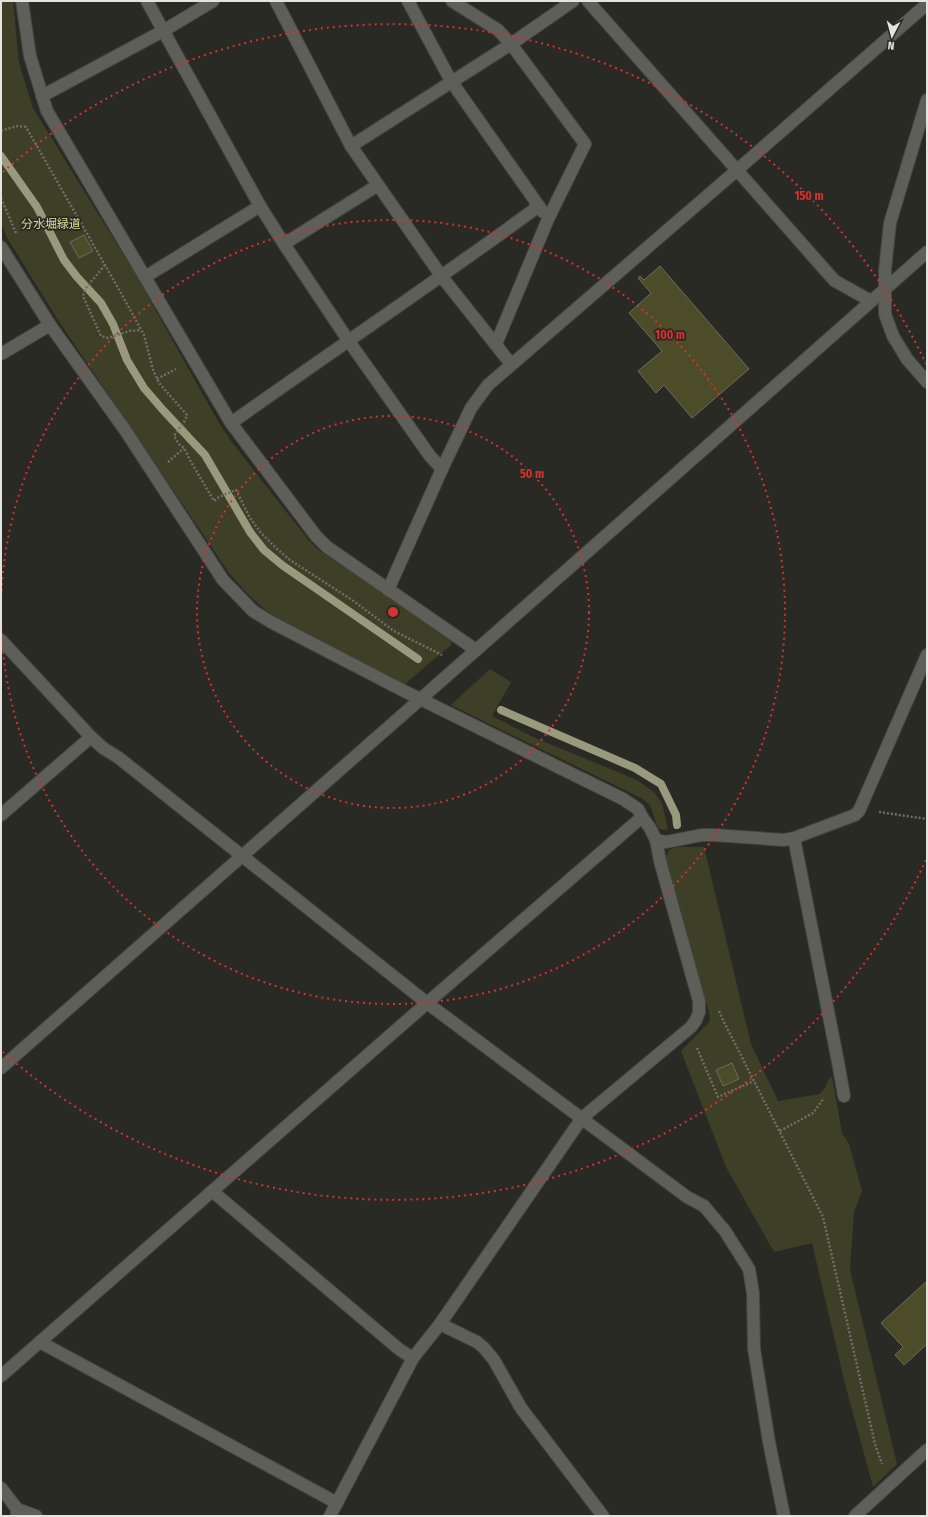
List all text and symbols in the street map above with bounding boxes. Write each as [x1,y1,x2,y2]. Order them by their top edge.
north arrow [872,16,912,56]
text: N [887,39,895,52]
text: 150 m [794,189,824,203]
park label: 分水堀緑道 [21,217,81,231]
text: 100 m [655,328,685,342]
text: 50 m [520,467,544,481]
centre of rings [386,605,400,619]

